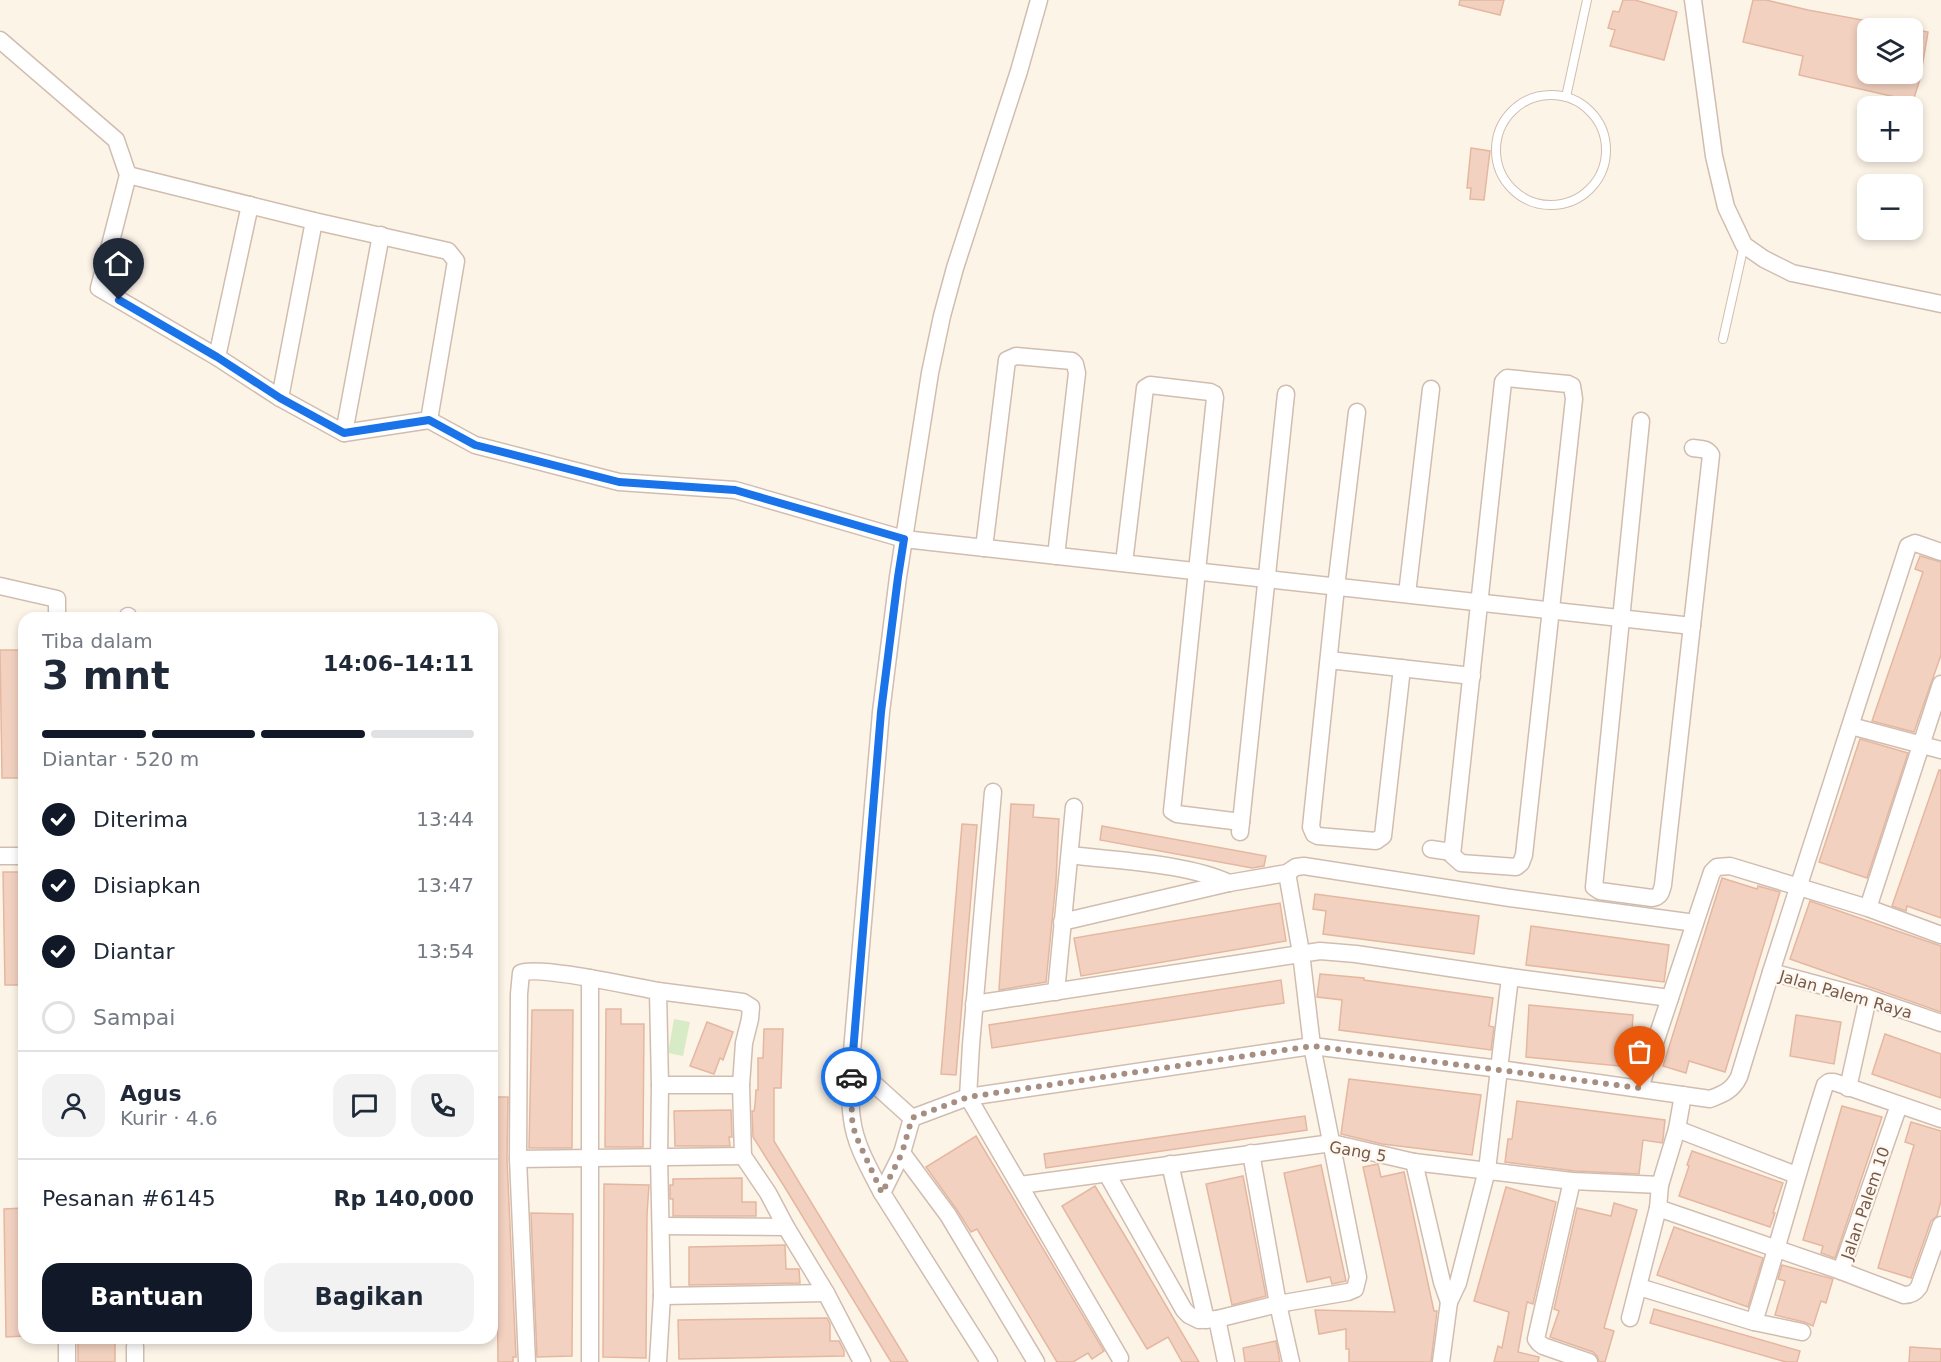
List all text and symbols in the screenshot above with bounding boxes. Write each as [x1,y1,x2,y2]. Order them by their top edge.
map controls [1857,18,1923,240]
button: layers [1857,18,1923,84]
button: + [1857,96,1923,162]
button: − [1857,174,1923,240]
pin [93,238,144,300]
icon: home [102,247,135,280]
text: Tiba dalam [42,629,153,653]
text: 14:06–14:11 [323,651,474,676]
text: 3 mnt [42,653,170,698]
text: Diantar · 520 m [42,747,199,771]
icon: check [42,803,75,836]
text: Diterima [93,807,188,832]
text: 13:44 [416,807,474,831]
icon: check [42,869,75,902]
text: Disiapkan [93,873,201,898]
text: 13:47 [416,873,474,897]
icon: check [42,935,75,968]
text: Diantar [93,939,175,964]
text: 13:54 [416,939,474,963]
street label: Jalan Palem Raya [1776,966,1915,1023]
text: Sampai [93,1005,175,1030]
pin [1614,1026,1665,1088]
icon: bag [1623,1035,1656,1068]
courier [821,1047,881,1107]
icon: car [835,1061,868,1094]
button: person [42,1074,105,1137]
button: chat [333,1074,396,1137]
button: phone [411,1074,474,1137]
text: Agus [120,1081,182,1106]
text: Kurir · 4.6 [120,1106,218,1130]
street label: Gang 5 [1328,1137,1388,1166]
street label: Jalan Palem 10 [1837,1144,1894,1263]
text: Pesanan #6145 [42,1186,216,1211]
text: Rp 140,000 [333,1186,474,1211]
button: Bantuan [42,1263,252,1332]
button: Bagikan [264,1263,474,1332]

